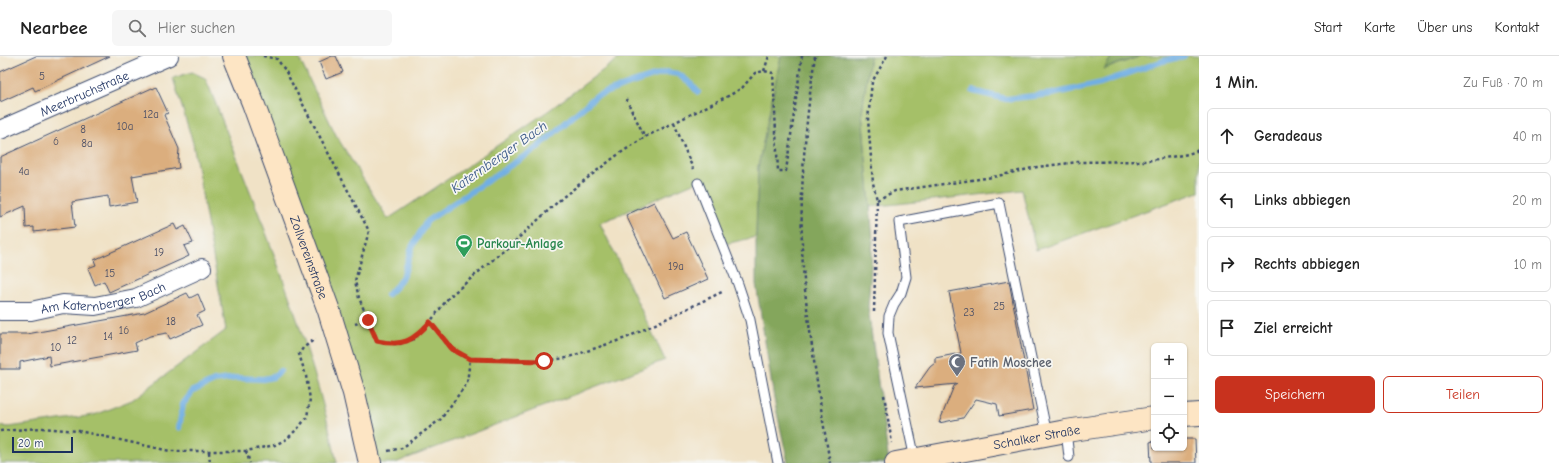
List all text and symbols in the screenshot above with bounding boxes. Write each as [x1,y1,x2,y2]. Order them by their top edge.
search box [112,10,392,46]
text: Nearbee [20,17,88,39]
icon: search [126,17,148,39]
text: Hier suchen [158,19,235,37]
text: Start [1314,19,1342,36]
text: Karte [1364,19,1395,36]
text: Über uns [1417,19,1472,36]
text: Kontakt [1494,19,1539,36]
street label: Meerbruchstraße [38,67,131,119]
house number: 5 [39,70,45,83]
text: 1 Min. [1215,73,1258,92]
text: Zu Fuß · 70 m [1463,75,1543,90]
house number: 12a [143,108,159,121]
water label: Katernberger Bach [447,117,551,197]
house number: 10a [117,120,133,133]
house number: 8 [80,123,86,136]
icon: ahead [1216,125,1238,147]
text: Geradeaus [1254,127,1322,145]
text: 40 m [1513,129,1542,144]
house number: 6 [53,135,59,148]
house number: 8a [81,137,93,150]
house number: 4a [19,165,30,178]
icon: left [1216,189,1238,211]
text: Links abbiegen [1254,191,1351,209]
text: 20 m [1512,193,1542,208]
street label: Zollvereinstraße [287,214,332,302]
sports icon: Parkour-Anlage [454,233,474,258]
place label: Parkour-Anlage [477,236,564,251]
house number: 19 [154,246,164,259]
icon: right [1216,253,1238,275]
text: Rechts abbiegen [1254,255,1360,273]
text: 10 m [1514,257,1542,272]
house number: 19a [668,260,684,273]
house number: 15 [105,267,115,280]
street label: Am Katernberger Bach [39,278,168,316]
house number: 25 [993,300,1005,313]
house number: 23 [963,306,975,319]
route end [359,311,377,329]
house number: 18 [166,315,176,328]
icon: arrive [1216,317,1238,339]
text: Ziel erreicht [1254,319,1332,337]
house number: 16 [119,324,129,337]
house number: 14 [103,330,113,343]
house number: 12 [67,334,77,347]
house number: 10 [50,341,62,354]
map controls [1151,343,1187,451]
button: + [1151,343,1187,379]
route start [535,352,553,370]
mosque icon: Fatih Moschee [947,352,967,377]
place label: Fatih Moschee [970,355,1052,370]
button: Speichern [1215,376,1375,413]
button: Teilen [1383,376,1543,413]
button: − [1151,379,1187,415]
button: locate [1151,415,1187,451]
street label: Schalker Straße [992,421,1081,452]
scale bar [12,435,73,454]
text: 20 m [18,437,43,450]

